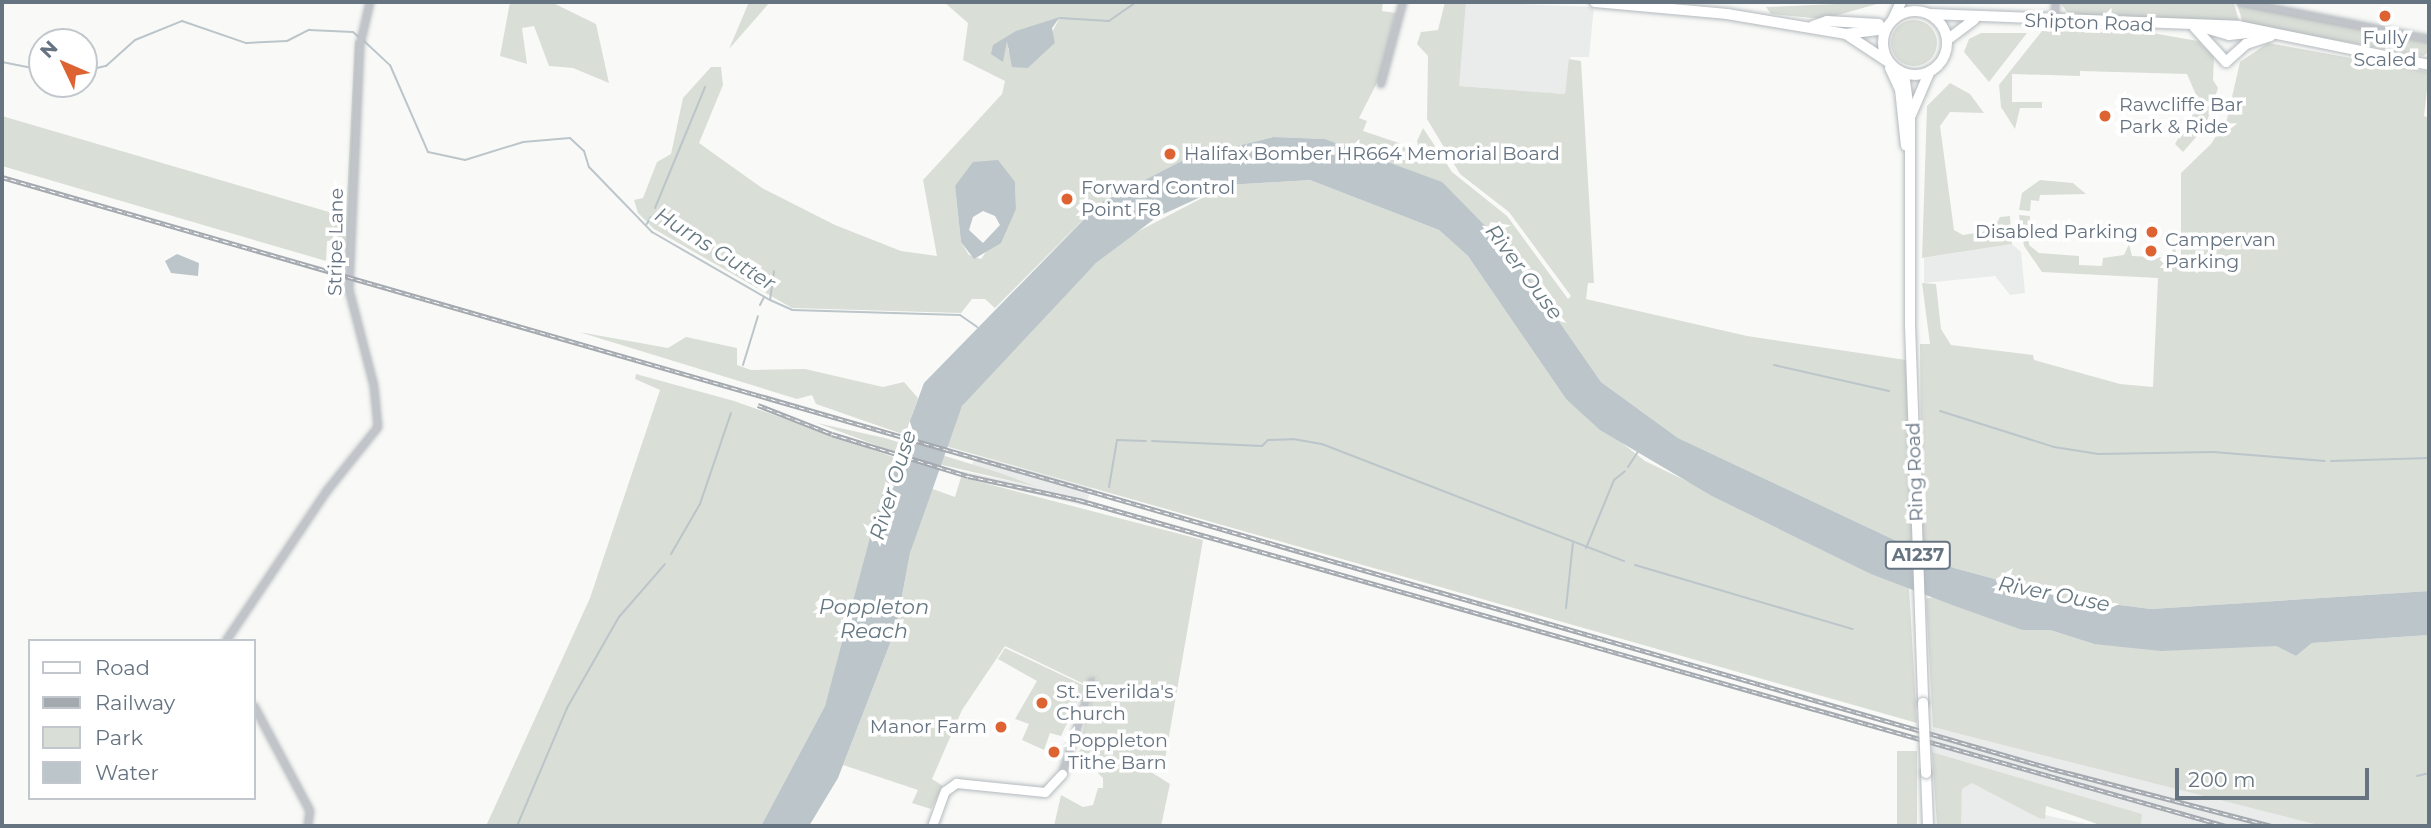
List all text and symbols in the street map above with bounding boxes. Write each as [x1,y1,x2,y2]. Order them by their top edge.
marker: Fully Scaled [2377,8,2393,24]
street label: Shipton Road [2024,9,2154,37]
place label: Fully Scaled [2353,27,2417,71]
north arrow [28,28,98,98]
text: N [35,36,63,63]
place label: Rawcliffe Bar Park & Ride [2119,94,2243,138]
marker: Rawcliffe Bar Park & Ride [2097,108,2113,124]
place label: Halifax Bomber HR664 Memorial Board [1184,143,1560,165]
marker: Halifax Bomber HR664 Memorial Board [1162,146,1178,162]
place label: Forward Control Point F8 [1081,177,1235,221]
street label: Stripe Lane [324,188,348,296]
marker: Forward Control Point F8 [1059,191,1075,207]
water label: Hurns Gutter [650,202,780,296]
water label: River Ouse [1480,219,1568,325]
place label: Disabled Parking [1975,221,2138,243]
marker: Disabled Parking [2144,224,2160,240]
place label: Campervan Parking [2165,229,2276,273]
marker: Campervan Parking [2143,243,2159,259]
street label: Ring Road [1902,422,1928,522]
water label: River Ouse [864,427,922,543]
road number: A1237 [1885,540,1951,570]
water label: River Ouse [1996,571,2112,617]
water label: Poppleton Reach [819,594,929,644]
legend [28,639,256,800]
text: Road [95,655,150,680]
place label: St. Everilda's Church [1056,681,1173,725]
text: Railway [95,690,175,715]
marker: St. Everilda's Church [1034,695,1050,711]
place label: Manor Farm [870,716,987,738]
marker: Manor Farm [993,719,1009,735]
text: Park [95,725,143,750]
place label: Poppleton Tithe Barn [1068,730,1168,774]
marker: Poppleton Tithe Barn [1046,744,1062,760]
scale bar [2179,754,2373,798]
text: Water [95,760,159,785]
text: 200 m [2188,767,2255,792]

